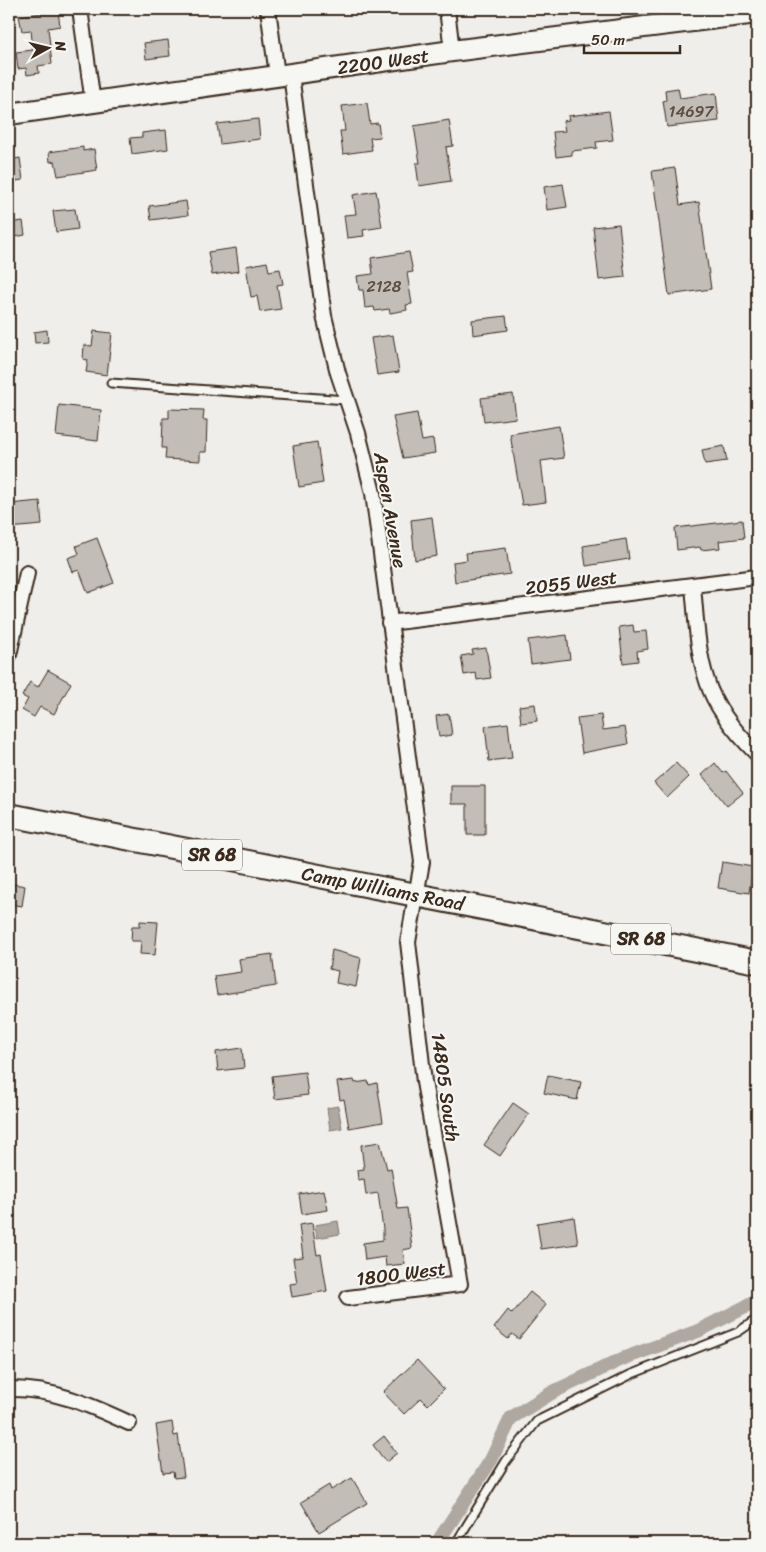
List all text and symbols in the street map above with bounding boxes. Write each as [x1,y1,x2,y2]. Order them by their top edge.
north arrow [22,22,72,72]
scale bar [584,22,680,54]
text: 50 m [591,27,626,53]
text: N [47,39,73,53]
street label: 2200 West [335,39,431,84]
house number: 14697 [669,97,714,126]
house number: 2128 [367,272,402,301]
street label: Aspen Avenue [364,448,417,571]
street label: 2055 West [523,560,619,605]
road number: SR 68 [182,840,242,870]
street label: Camp Williams Road [299,857,469,921]
road number: SR 68 [611,924,671,954]
street label: 14805 South [422,1030,470,1144]
street label: 1800 West [354,1252,448,1295]

